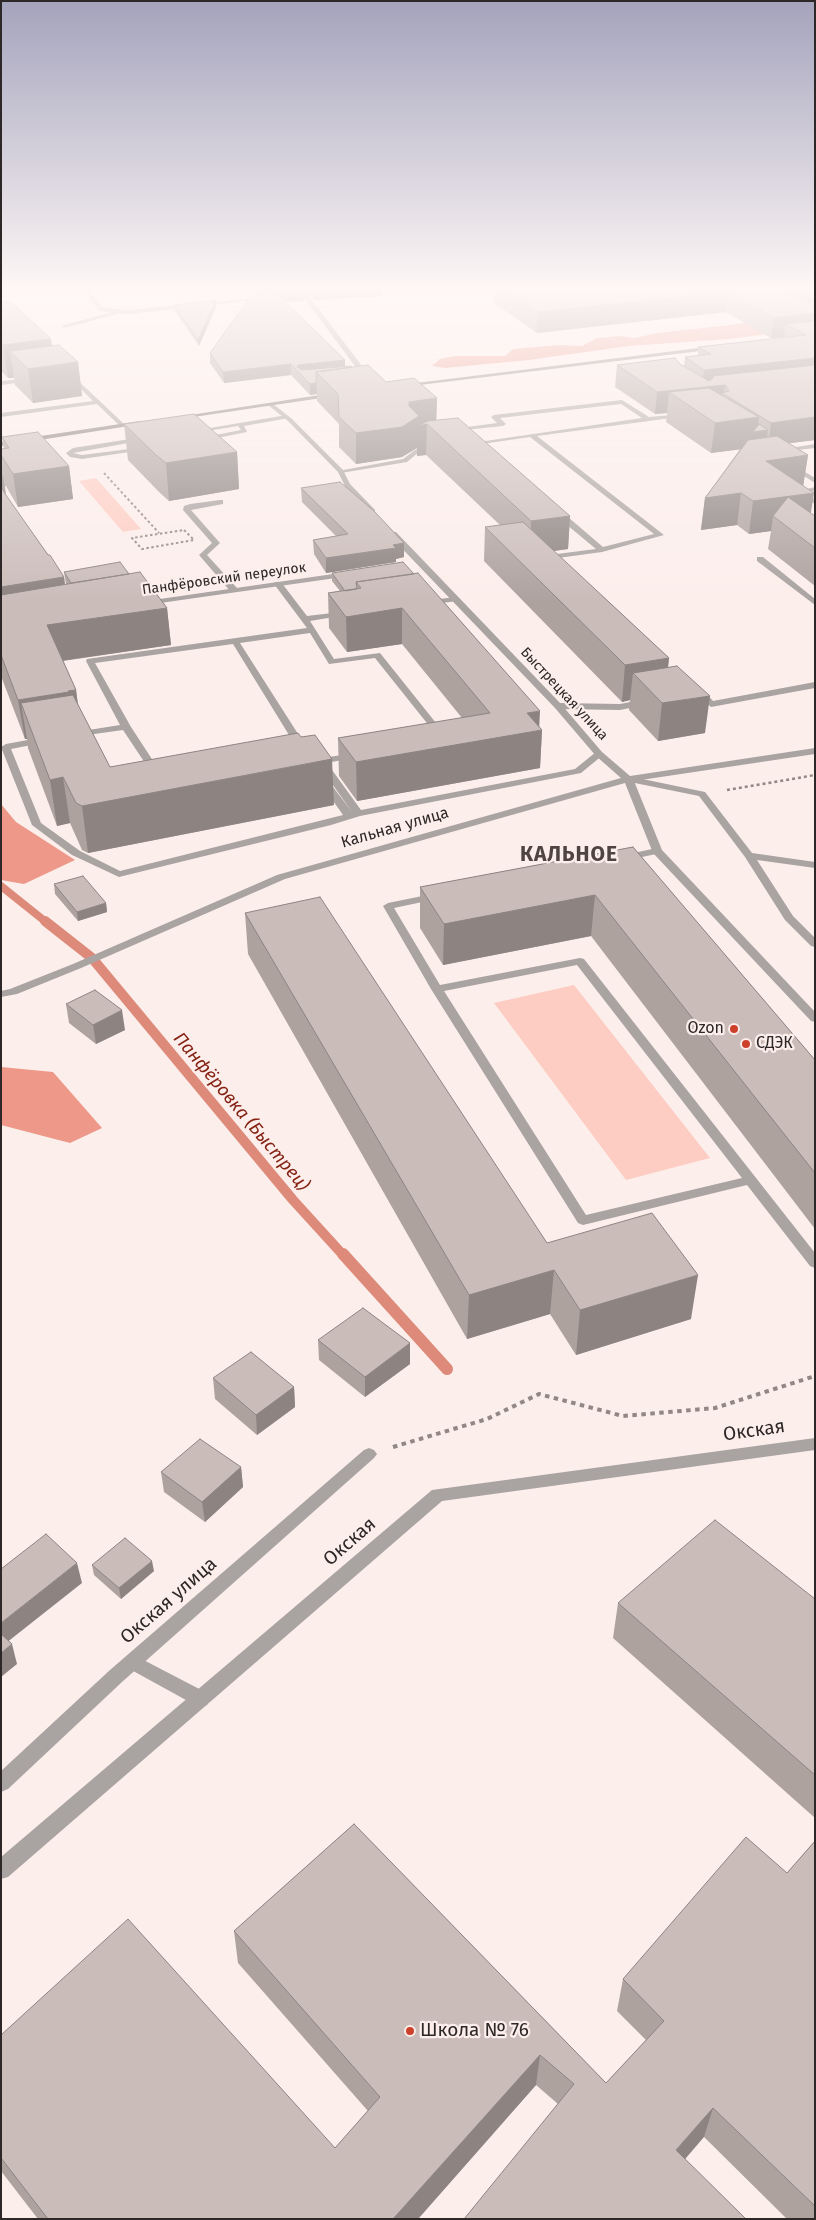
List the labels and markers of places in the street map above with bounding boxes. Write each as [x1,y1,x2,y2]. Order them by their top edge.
place label: Ozon [687,1019,724,1039]
marker: Ozon [728,1023,740,1035]
place label: СДЭК [756,1034,793,1054]
marker: СДЭК [740,1038,752,1050]
place label: Школа № 76 [420,2020,529,2042]
marker: Школа № 76 [404,2025,416,2037]

